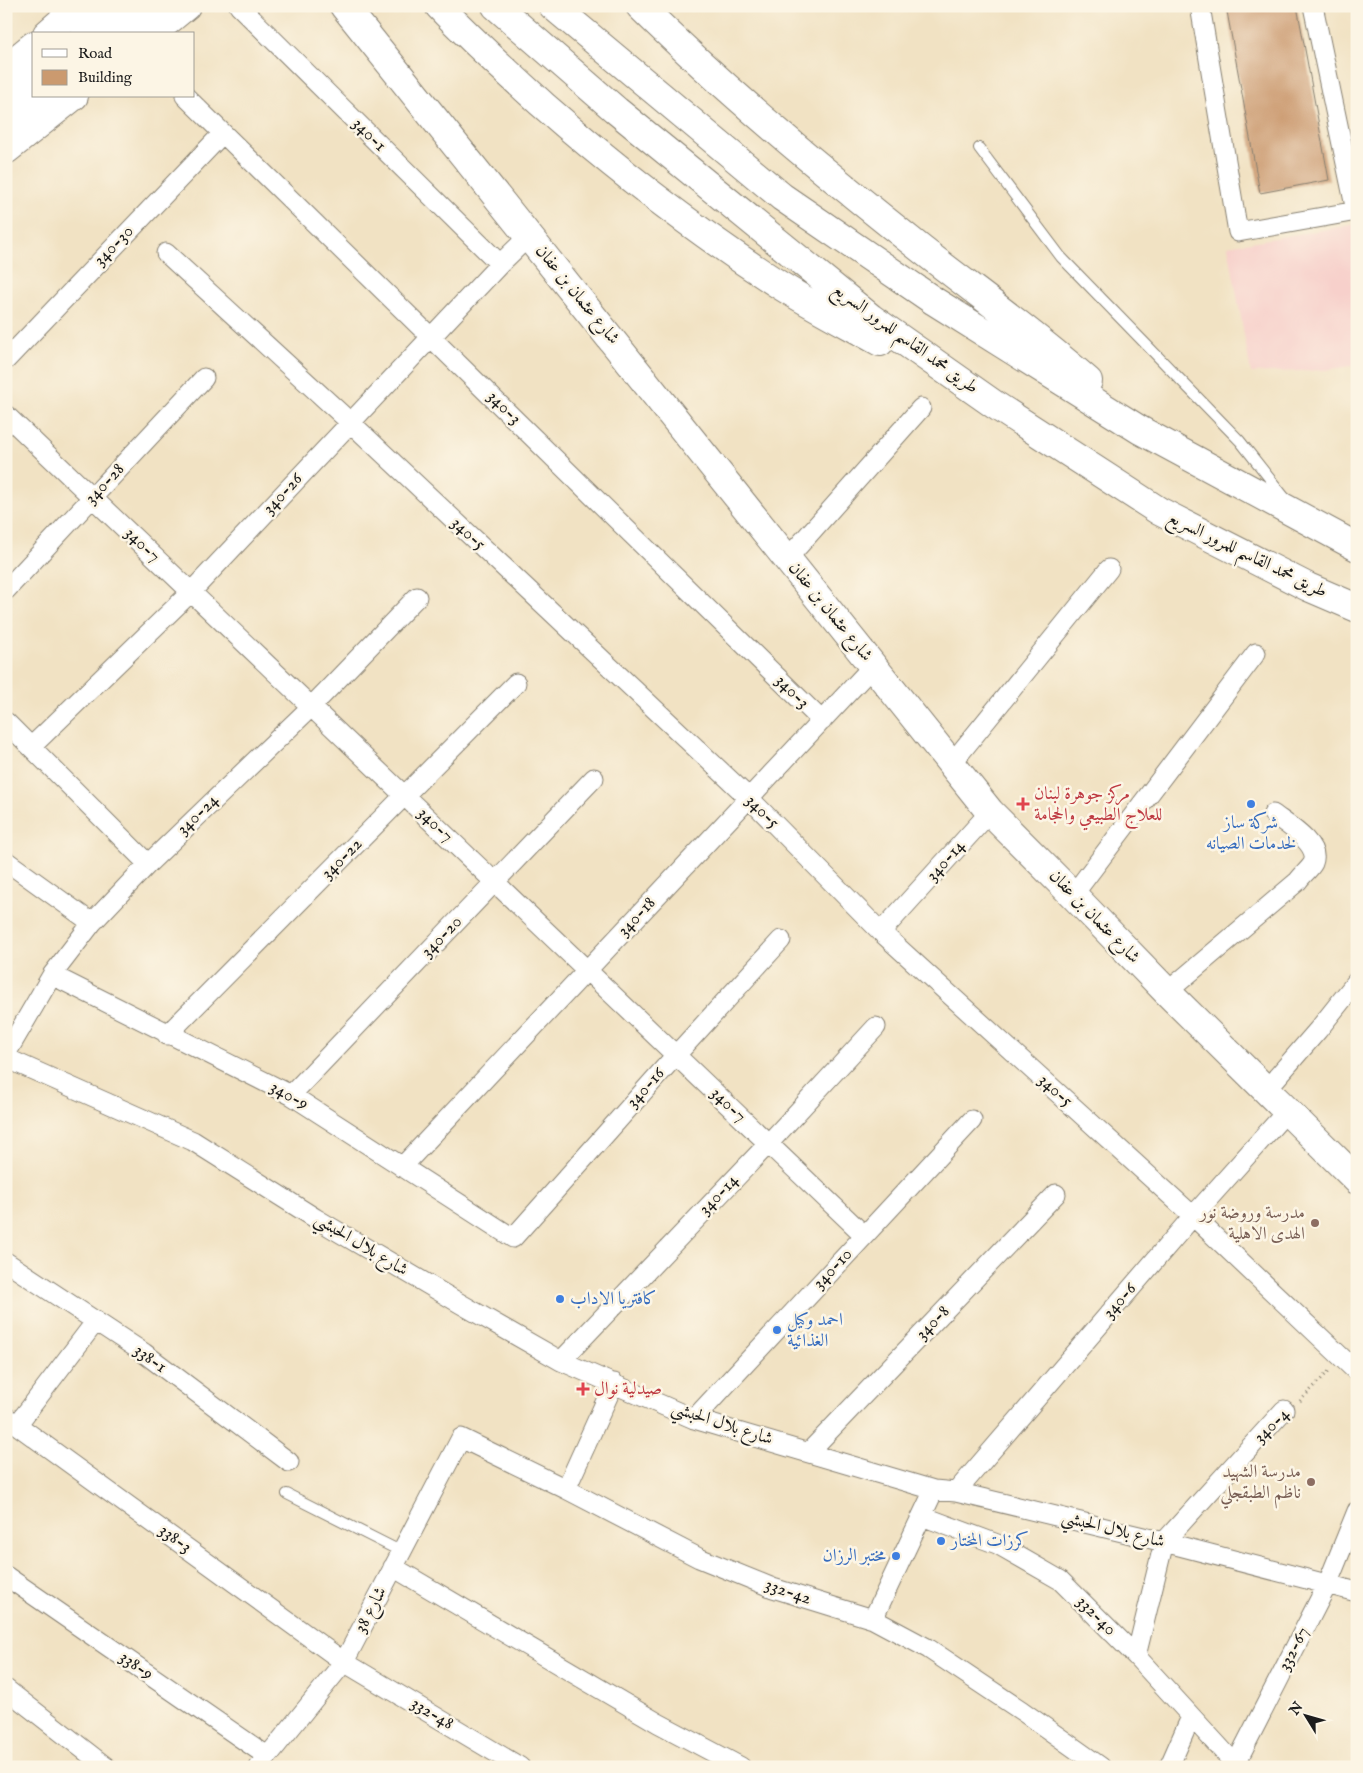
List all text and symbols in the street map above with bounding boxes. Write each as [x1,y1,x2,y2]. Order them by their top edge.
legend [32,32,195,98]
text: Road [78,44,113,63]
text: Building [78,68,133,87]
street label: 340-1 [347,113,391,157]
street label: 340-30 [89,221,139,271]
street label: شارع عثمان بن عفان [528,240,624,351]
street label: طريق محمد القاسم للمرور السريع [825,278,983,404]
street label: 340-3 [482,386,526,430]
street label: 340-28 [80,459,130,509]
street label: 340-26 [258,468,308,520]
street label: طريق محمد القاسم للمرور السريع [1161,506,1331,608]
street label: 340-5 [446,512,491,556]
street label: 340-7 [119,522,165,568]
street label: شارع عثمان بن عفان [781,557,877,668]
street label: 340-3 [770,670,814,714]
place label: مركز جوهرة لبنان للعلاج الطبيعي والحجامة [1034,783,1162,831]
street label: 340-24 [172,789,224,841]
street label: 340-5 [740,790,784,834]
marker: مركز جوهرة لبنان للعلاج الطبيعي والحجامة [1016,797,1030,811]
marker: شركة ساز لخدمات الصيانه [1245,798,1257,810]
street label: 340-7 [412,802,458,848]
place label: شركة ساز لخدمات الصيانه [1206,811,1296,856]
street label: 340-22 [316,833,368,885]
street label: 340-14 [921,835,971,887]
street label: شارع عثمان بن عفان [1042,865,1145,970]
street label: 340-18 [613,892,661,942]
street label: 340-20 [416,911,468,963]
street label: 340-16 [622,1063,671,1113]
street label: 340-5 [1033,1069,1078,1113]
street label: 340-9 [266,1076,312,1116]
street label: 340-7 [705,1082,751,1128]
street label: 340-14 [694,1170,744,1220]
place label: مدرسة وروضة نور الهدى الاهلية [1198,1202,1305,1246]
street label: شارع بلال الحبشي [308,1208,412,1285]
marker: مدرسة وروضة نور الهدى الاهلية [1309,1217,1321,1229]
street label: 340-10 [808,1244,858,1294]
street label: 340-6 [1098,1278,1142,1324]
place label: كافتريا الاداب [570,1288,657,1311]
marker: كافتريا الاداب [554,1293,566,1305]
street label: 340-8 [911,1301,955,1345]
place label: احمد وكيل الغذائية [787,1309,843,1353]
marker: احمد وكيل الغذائية [771,1324,783,1336]
street label: 338-1 [129,1339,171,1379]
place label: صيدلية نوال [594,1378,662,1401]
marker: صيدلية نوال [576,1382,590,1396]
street label: شارع بلال الحبشي [667,1397,776,1455]
street label: 340-4 [1249,1403,1295,1449]
place label: مدرسة الشهيد ناظم الطبقجلي [1220,1461,1301,1509]
marker: مدرسة الشهيد ناظم الطبقجلي [1305,1476,1317,1488]
street label: شارع بلال الحبشي [1058,1506,1167,1558]
street label: 338-3 [154,1519,196,1559]
place label: كرزات المختار [949,1530,1029,1553]
marker: كرزات المختار [935,1535,947,1547]
place label: مختبر الرزان [822,1545,886,1568]
marker: مختبر الرزان [890,1550,902,1562]
street label: 332-42 [762,1573,814,1611]
street label: شارع 38 [349,1583,394,1638]
street label: 332-40 [1071,1591,1121,1641]
street label: 332-67 [1273,1623,1315,1675]
street label: 338-9 [114,1646,158,1686]
north arrow [1280,1690,1330,1740]
street label: 332-48 [406,1692,458,1736]
text: N [1285,1699,1307,1720]

